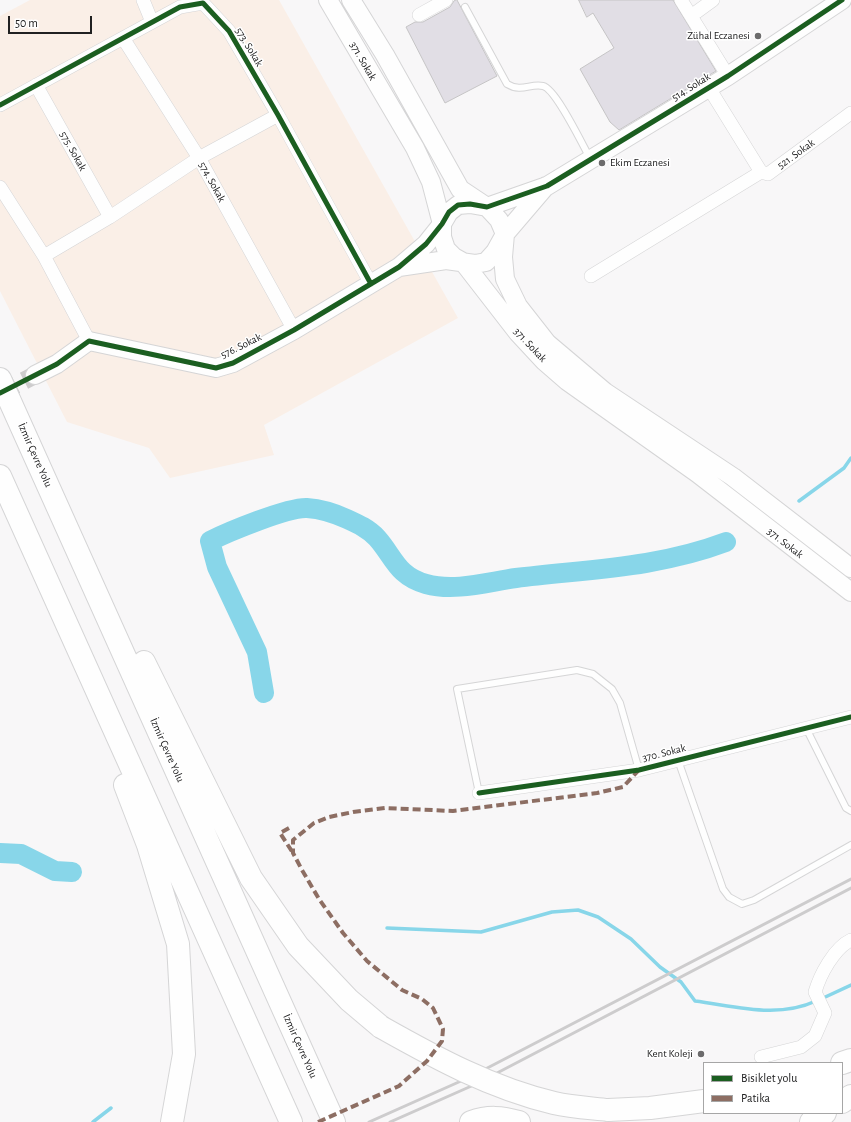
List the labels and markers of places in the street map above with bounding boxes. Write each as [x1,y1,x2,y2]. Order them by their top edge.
place label: Zühal Eczanesi [687,29,750,43]
marker: Zühal Eczanesi [753,31,763,41]
place label: Ekim Eczanesi [610,156,670,170]
marker: Ekim Eczanesi [597,158,607,168]
place label: Kent Koleji [647,1047,693,1061]
marker: Kent Koleji [696,1049,706,1059]

